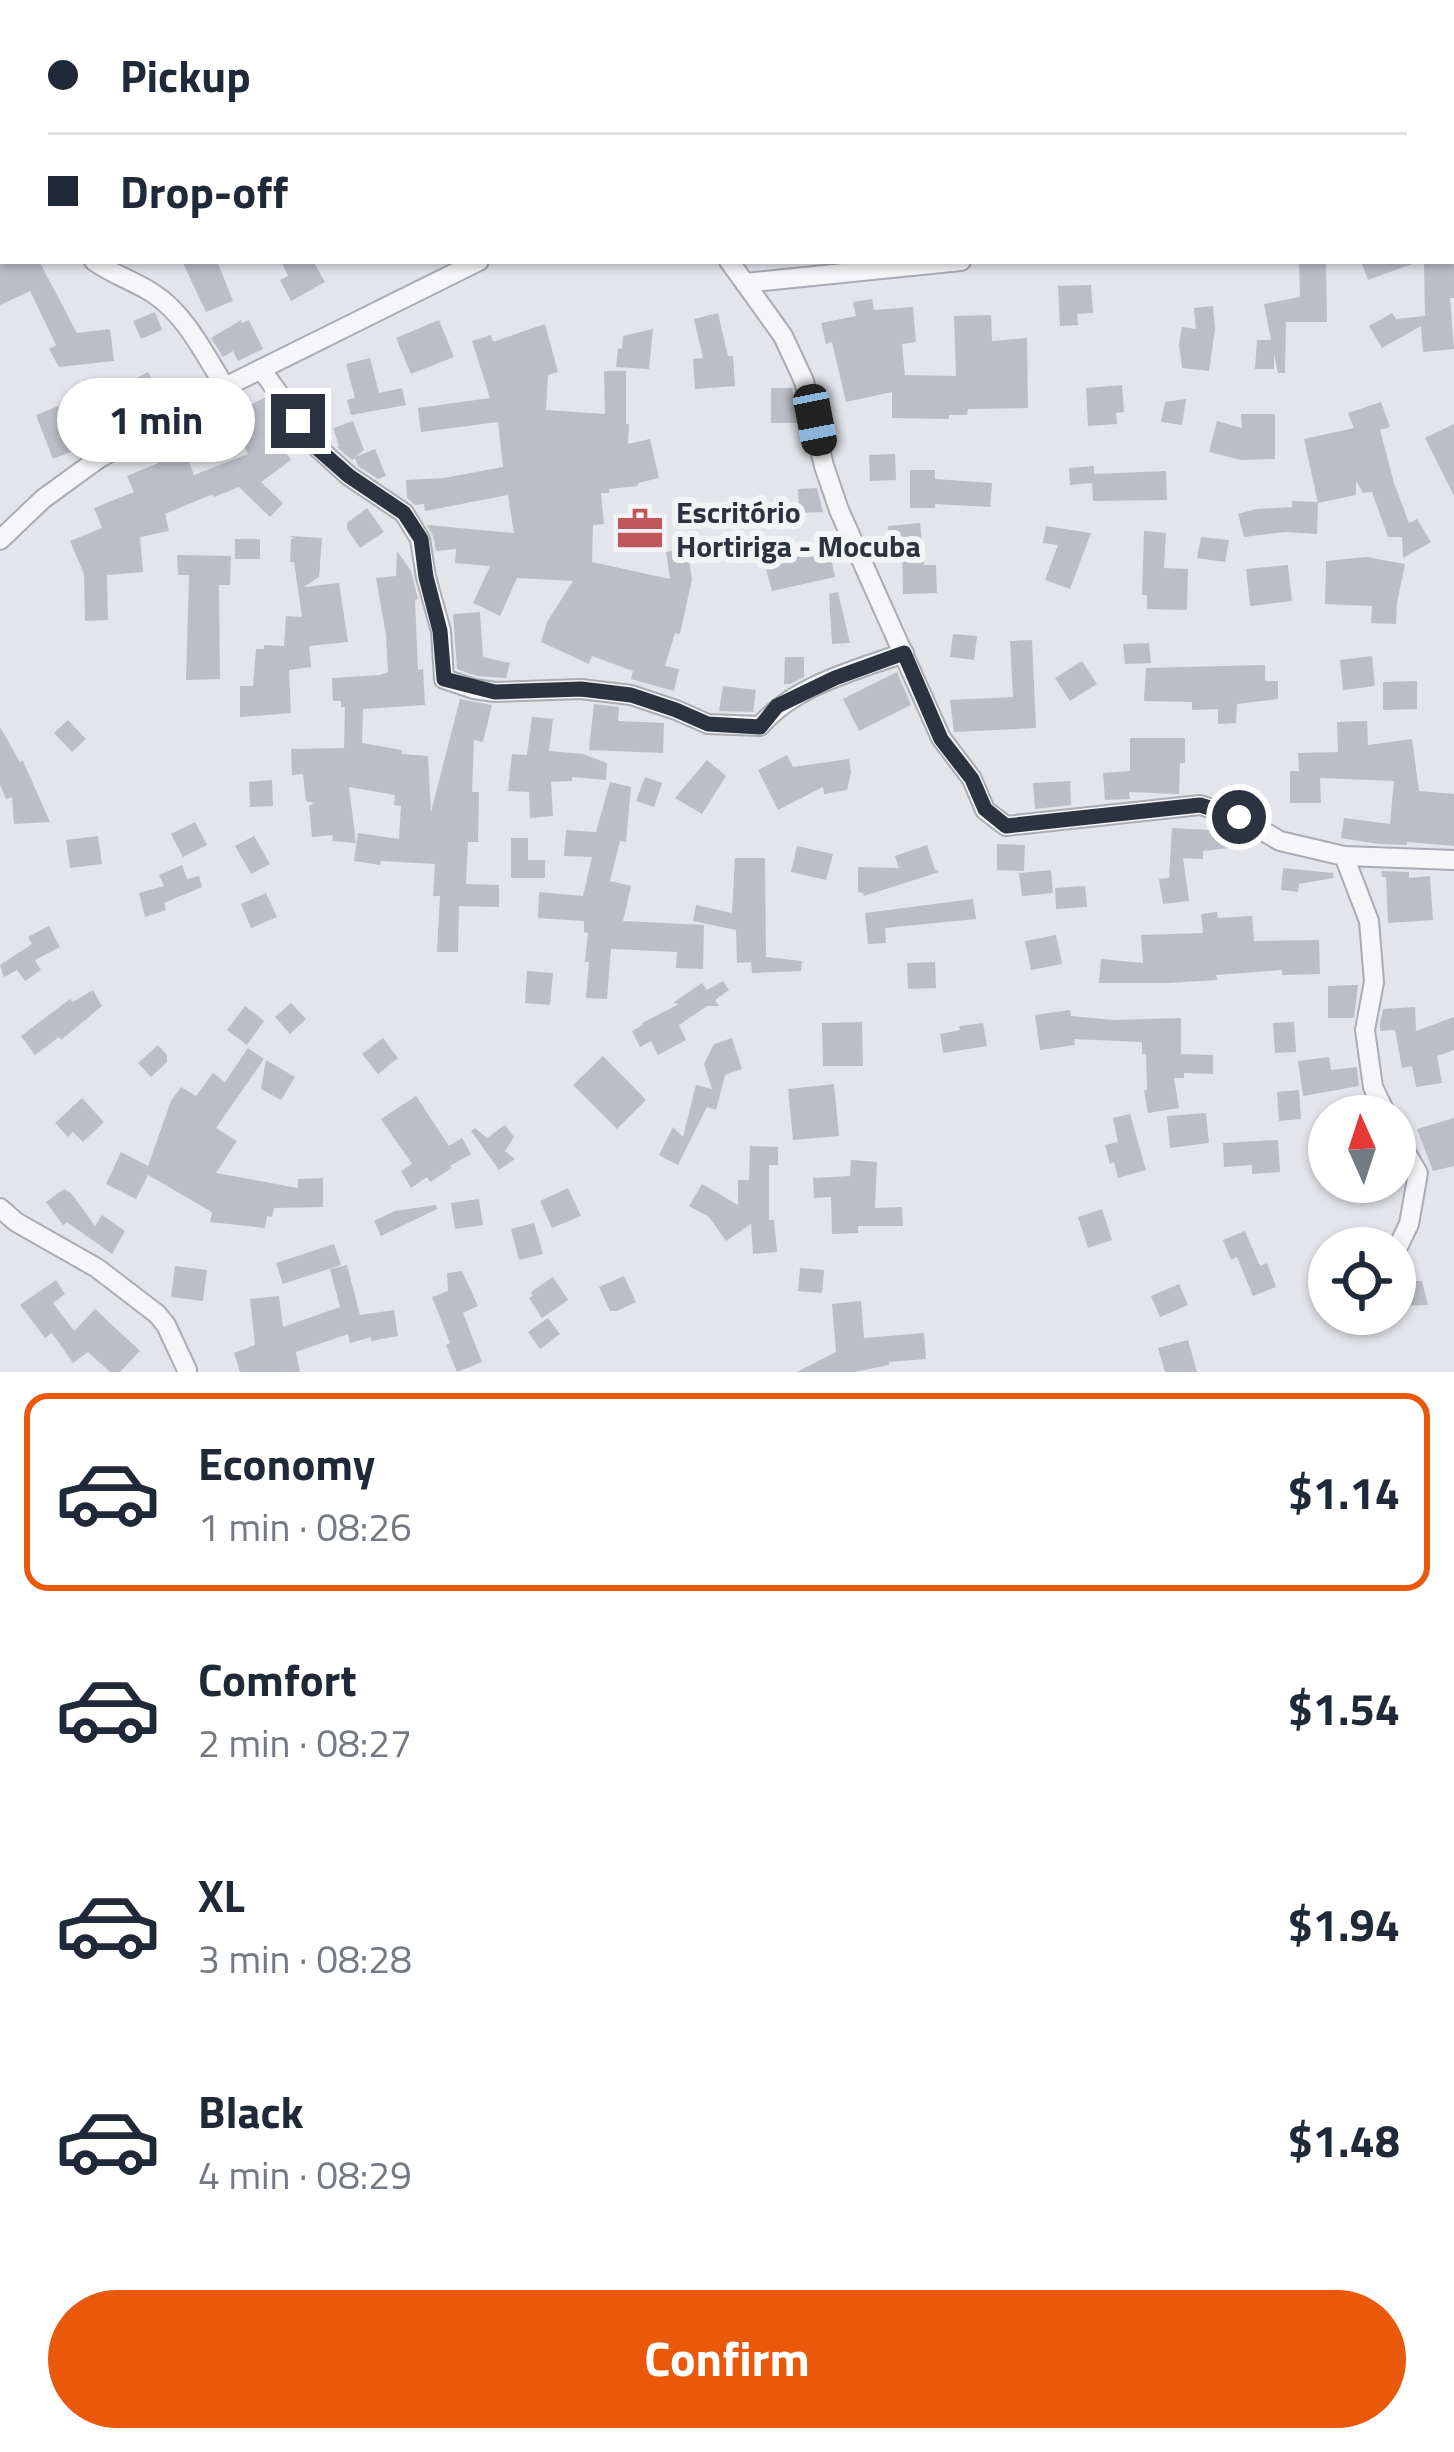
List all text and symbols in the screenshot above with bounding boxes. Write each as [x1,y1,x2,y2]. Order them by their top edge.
text: Pickup [120,41,251,109]
text: Drop-off [120,157,288,225]
callout: 1 min [58,379,256,463]
car [790,381,840,459]
text: 1 min [109,390,203,449]
route end [271,394,325,448]
place label: Escritório Hortiriga - Mocuba [676,489,921,569]
office icon: Escritório Hortiriga - Mocuba [615,504,665,554]
route start [1212,790,1266,844]
north arrow [1308,1095,1416,1203]
map controls [1308,1095,1416,1335]
button: locate [1308,1227,1416,1335]
text: Economy [198,1429,375,1497]
icon: car [54,1438,162,1546]
text: $1.14 [1288,1458,1400,1526]
text: 1 min · 08:26 [198,1497,412,1556]
text: Comfort [198,1645,357,1713]
icon: car [54,1654,162,1762]
text: $1.54 [1288,1674,1400,1742]
text: 2 min · 08:27 [198,1713,412,1772]
text: XL [198,1861,245,1929]
icon: car [54,1870,162,1978]
text: $1.94 [1288,1890,1400,1958]
text: 3 min · 08:28 [198,1929,412,1988]
text: Black [198,2077,304,2145]
icon: car [54,2086,162,2194]
text: $1.48 [1288,2106,1400,2174]
text: 4 min · 08:29 [198,2145,412,2204]
button: Confirm [48,2290,1406,2428]

